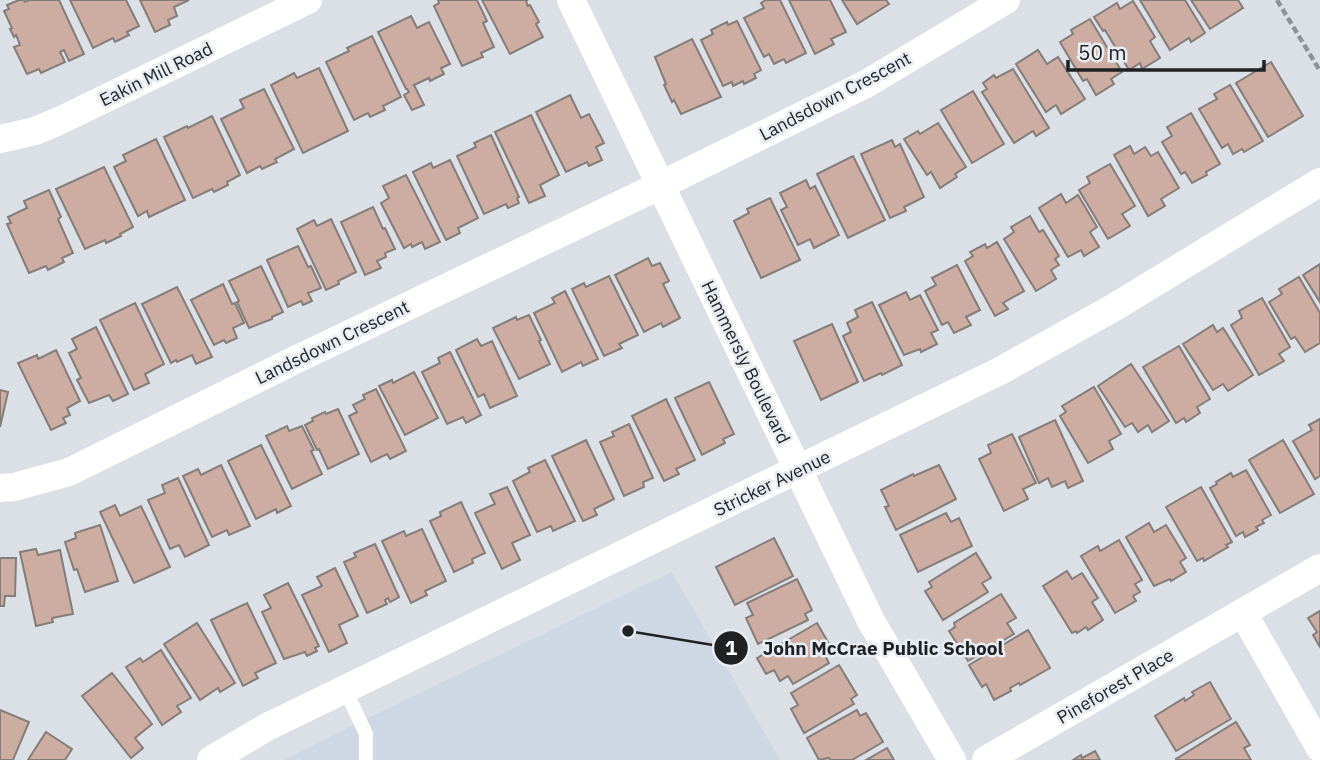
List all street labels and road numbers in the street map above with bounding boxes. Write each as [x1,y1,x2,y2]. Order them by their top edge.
street label: Eakin Mill Road [96,37,216,111]
street label: Landsdown Crescent [755,46,915,146]
street label: Hammersly Boulevard [696,277,796,447]
street label: Landsdown Crescent [251,295,413,389]
street label: Stricker Avenue [710,445,834,521]
street label: Pineforest Place [1052,643,1178,729]

